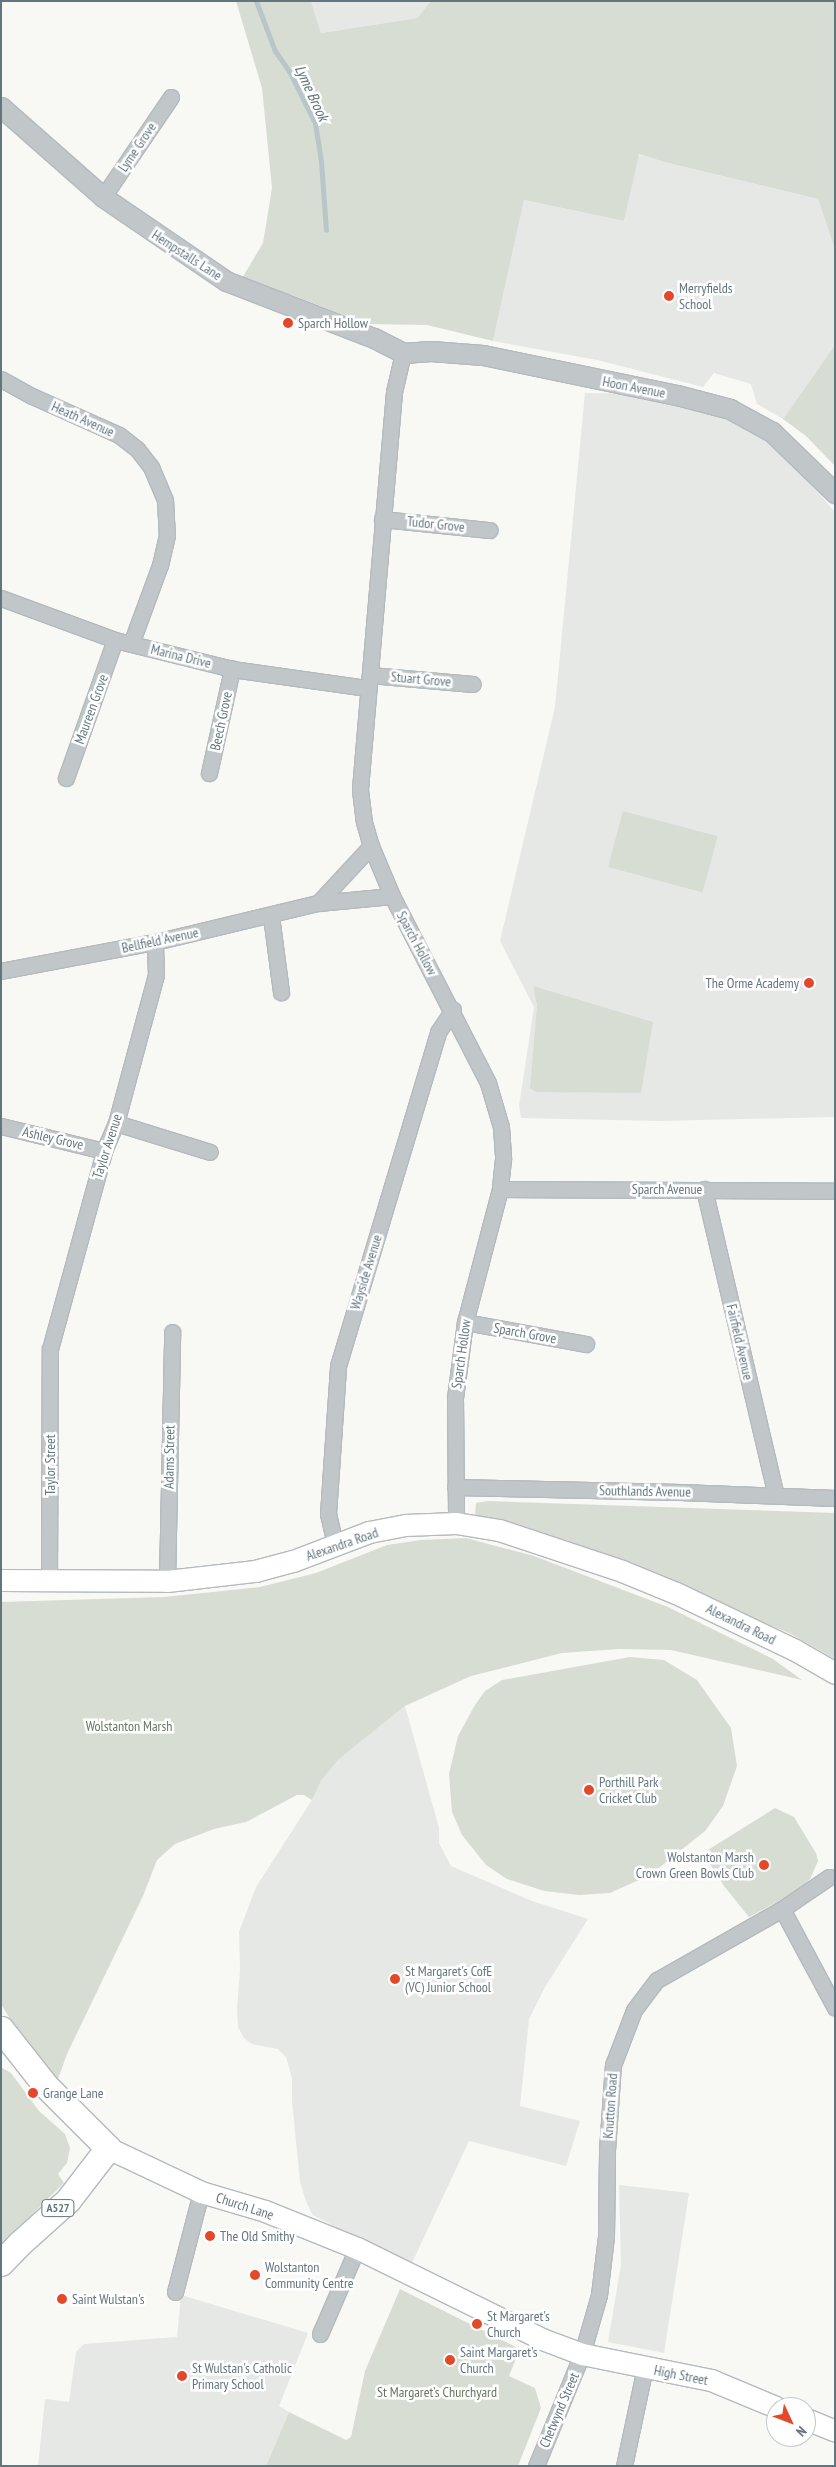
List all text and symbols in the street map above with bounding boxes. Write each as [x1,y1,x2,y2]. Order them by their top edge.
water label: Lyme Brook [291,62,333,124]
street label: Lyme Grove [114,119,160,175]
street label: Hempstalls Lane [149,226,225,284]
place label: Merryfields School [679,280,733,312]
marker: Merryfields School [663,290,675,302]
place label: Sparch Hollow [298,315,368,331]
marker: Sparch Hollow [282,317,294,329]
street label: Hoon Avenue [601,373,667,401]
street label: Heath Avenue [49,398,117,440]
street label: Tudor Grove [406,513,466,535]
street label: Marina Drive [149,640,213,672]
street label: Stuart Grove [390,668,452,690]
street label: Maureen Grove [71,672,111,746]
street label: Beech Grove [207,690,235,752]
street label: Sparch Hollow [393,908,441,978]
street label: Bellfield Avenue [120,924,200,956]
place label: The Orme Academy [705,975,799,991]
marker: The Orme Academy [803,977,815,989]
street label: Taylor Avenue [89,1111,125,1181]
street label: Ashley Grove [21,1123,85,1153]
street label: Sparch Avenue [631,1181,703,1197]
street label: Wayside Avenue [347,1232,385,1312]
street label: Fairfield Avenue [723,1302,757,1382]
street label: Sparch Hollow [448,1318,474,1390]
street label: Sparch Grove [492,1319,558,1347]
street label: Adams Street [160,1425,178,1489]
street label: Taylor Street [42,1434,58,1496]
street label: Southlands Avenue [599,1482,691,1500]
street label: Alexandra Road [304,1524,380,1564]
street label: Alexandra Road [703,1600,779,1648]
park label: Wolstanton Marsh [86,1718,172,1734]
place label: Porthill Park Cricket Club [599,1774,658,1806]
marker: Porthill Park Cricket Club [583,1784,595,1796]
place label: Wolstanton Marsh Crown Green Bowls Club [636,1849,754,1881]
marker: Wolstanton Marsh Crown Green Bowls Club [758,1859,770,1871]
place label: St Margaret's CofE (VC) Junior School [405,1963,492,1995]
marker: St Margaret's CofE (VC) Junior School [389,1973,401,1985]
street label: Knutton Road [599,2073,621,2139]
place label: Grange Lane [43,2085,103,2101]
marker: Grange Lane [27,2087,39,2099]
street label: Church Lane [214,2189,276,2223]
road number: A527 [40,2198,76,2218]
place label: The Old Smithy [220,2228,295,2244]
marker: The Old Smithy [204,2230,216,2242]
place label: Wolstanton Community Centre [265,2259,354,2292]
marker: Wolstanton Community Centre [249,2269,261,2281]
place label: Saint Wulstan's [72,2291,145,2307]
marker: Saint Wulstan's [56,2293,68,2305]
place label: St Margaret's Church [487,2308,550,2340]
marker: St Margaret's Church [471,2318,483,2330]
place label: Saint Margaret's Church [460,2344,538,2376]
marker: Saint Margaret's Church [444,2354,456,2366]
place label: St Wulstan's Catholic Primary School [192,2360,292,2392]
street label: High Street [653,2362,709,2388]
marker: St Wulstan's Catholic Primary School [176,2370,188,2382]
street label: Chetwynd Street [536,2370,582,2450]
park label: St Margaret’s Churchyard [377,2384,497,2400]
north arrow [766,2397,816,2447]
text: N [792,2423,810,2440]

